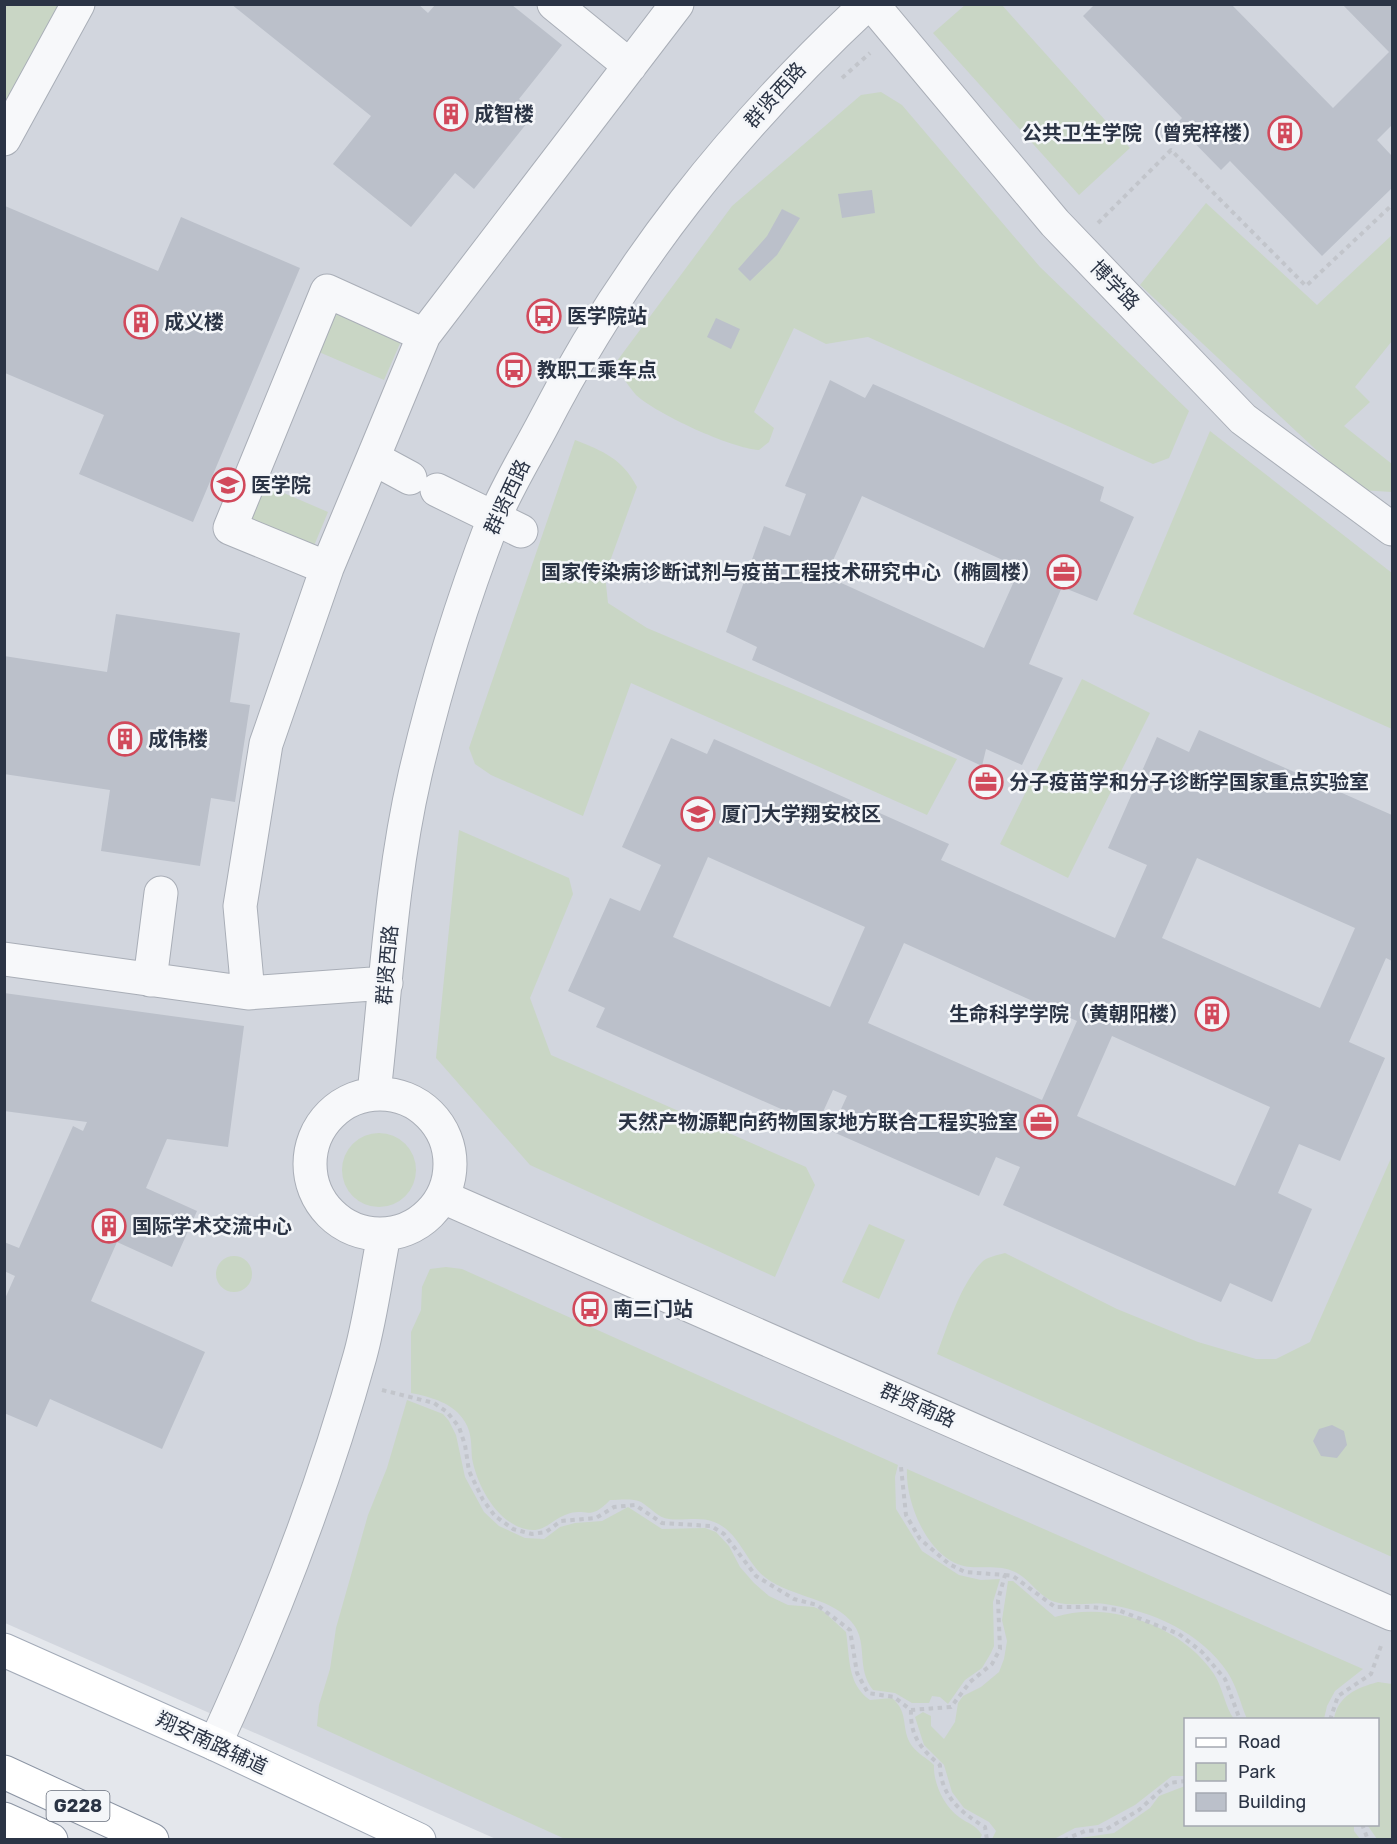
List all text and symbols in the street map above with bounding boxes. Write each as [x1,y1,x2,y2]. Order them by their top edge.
street label: 群贤西路 [739,57,811,133]
building icon: 成智楼 [433,96,469,132]
place label: 成智楼 [474,102,534,126]
building icon: 公共卫生学院（曾宪梓楼） [1267,115,1303,151]
place label: 公共卫生学院（曾宪梓楼） [1022,121,1262,145]
street label: 博学路 [1086,255,1144,315]
bus stop icon: 医学院站 [526,298,562,334]
building icon: 成义楼 [123,304,159,340]
place label: 医学院站 [567,304,647,328]
place label: 成义楼 [164,310,224,334]
bus stop icon: 教职工乘车点 [496,352,532,388]
place label: 教职工乘车点 [537,358,657,382]
street label: 群贤西路 [479,456,535,538]
school or university icon: 医学院 [210,467,246,503]
place label: 医学院 [251,473,311,497]
office icon: 国家传染病诊断试剂与疫苗工程技术研究中心（椭圆楼） [1046,554,1082,590]
place label: 国家传染病诊断试剂与疫苗工程技术研究中心（椭圆楼） [541,560,1041,584]
building icon: 成伟楼 [107,721,143,757]
place label: 成伟楼 [148,727,208,751]
office icon: 分子疫苗学和分子诊断学国家重点实验室 [968,764,1004,800]
place label: 分子疫苗学和分子诊断学国家重点实验室 [1009,770,1369,794]
school or university icon: 厦门大学翔安校区 [680,796,716,832]
place label: 厦门大学翔安校区 [721,802,881,826]
street label: 群贤西路 [372,924,402,1006]
building icon: 生命科学学院（黄朝阳楼） [1194,996,1230,1032]
place label: 生命科学学院（黄朝阳楼） [949,1002,1189,1026]
office icon: 天然产物源靶向药物国家地方联合工程实验室 [1023,1104,1059,1140]
place label: 天然产物源靶向药物国家地方联合工程实验室 [618,1110,1018,1134]
building icon: 国际学术交流中心 [91,1208,127,1244]
place label: 国际学术交流中心 [132,1214,292,1238]
bus stop icon: 南三门站 [572,1291,608,1327]
place label: 南三门站 [613,1297,693,1321]
street label: 群贤南路 [877,1378,959,1432]
street label: 翔安南路辅道 [153,1707,271,1779]
legend [1184,1718,1379,1826]
text: Road [1238,1731,1281,1753]
text: Park [1238,1761,1276,1783]
road number: G228 [46,1791,110,1821]
text: Building [1238,1791,1306,1813]

